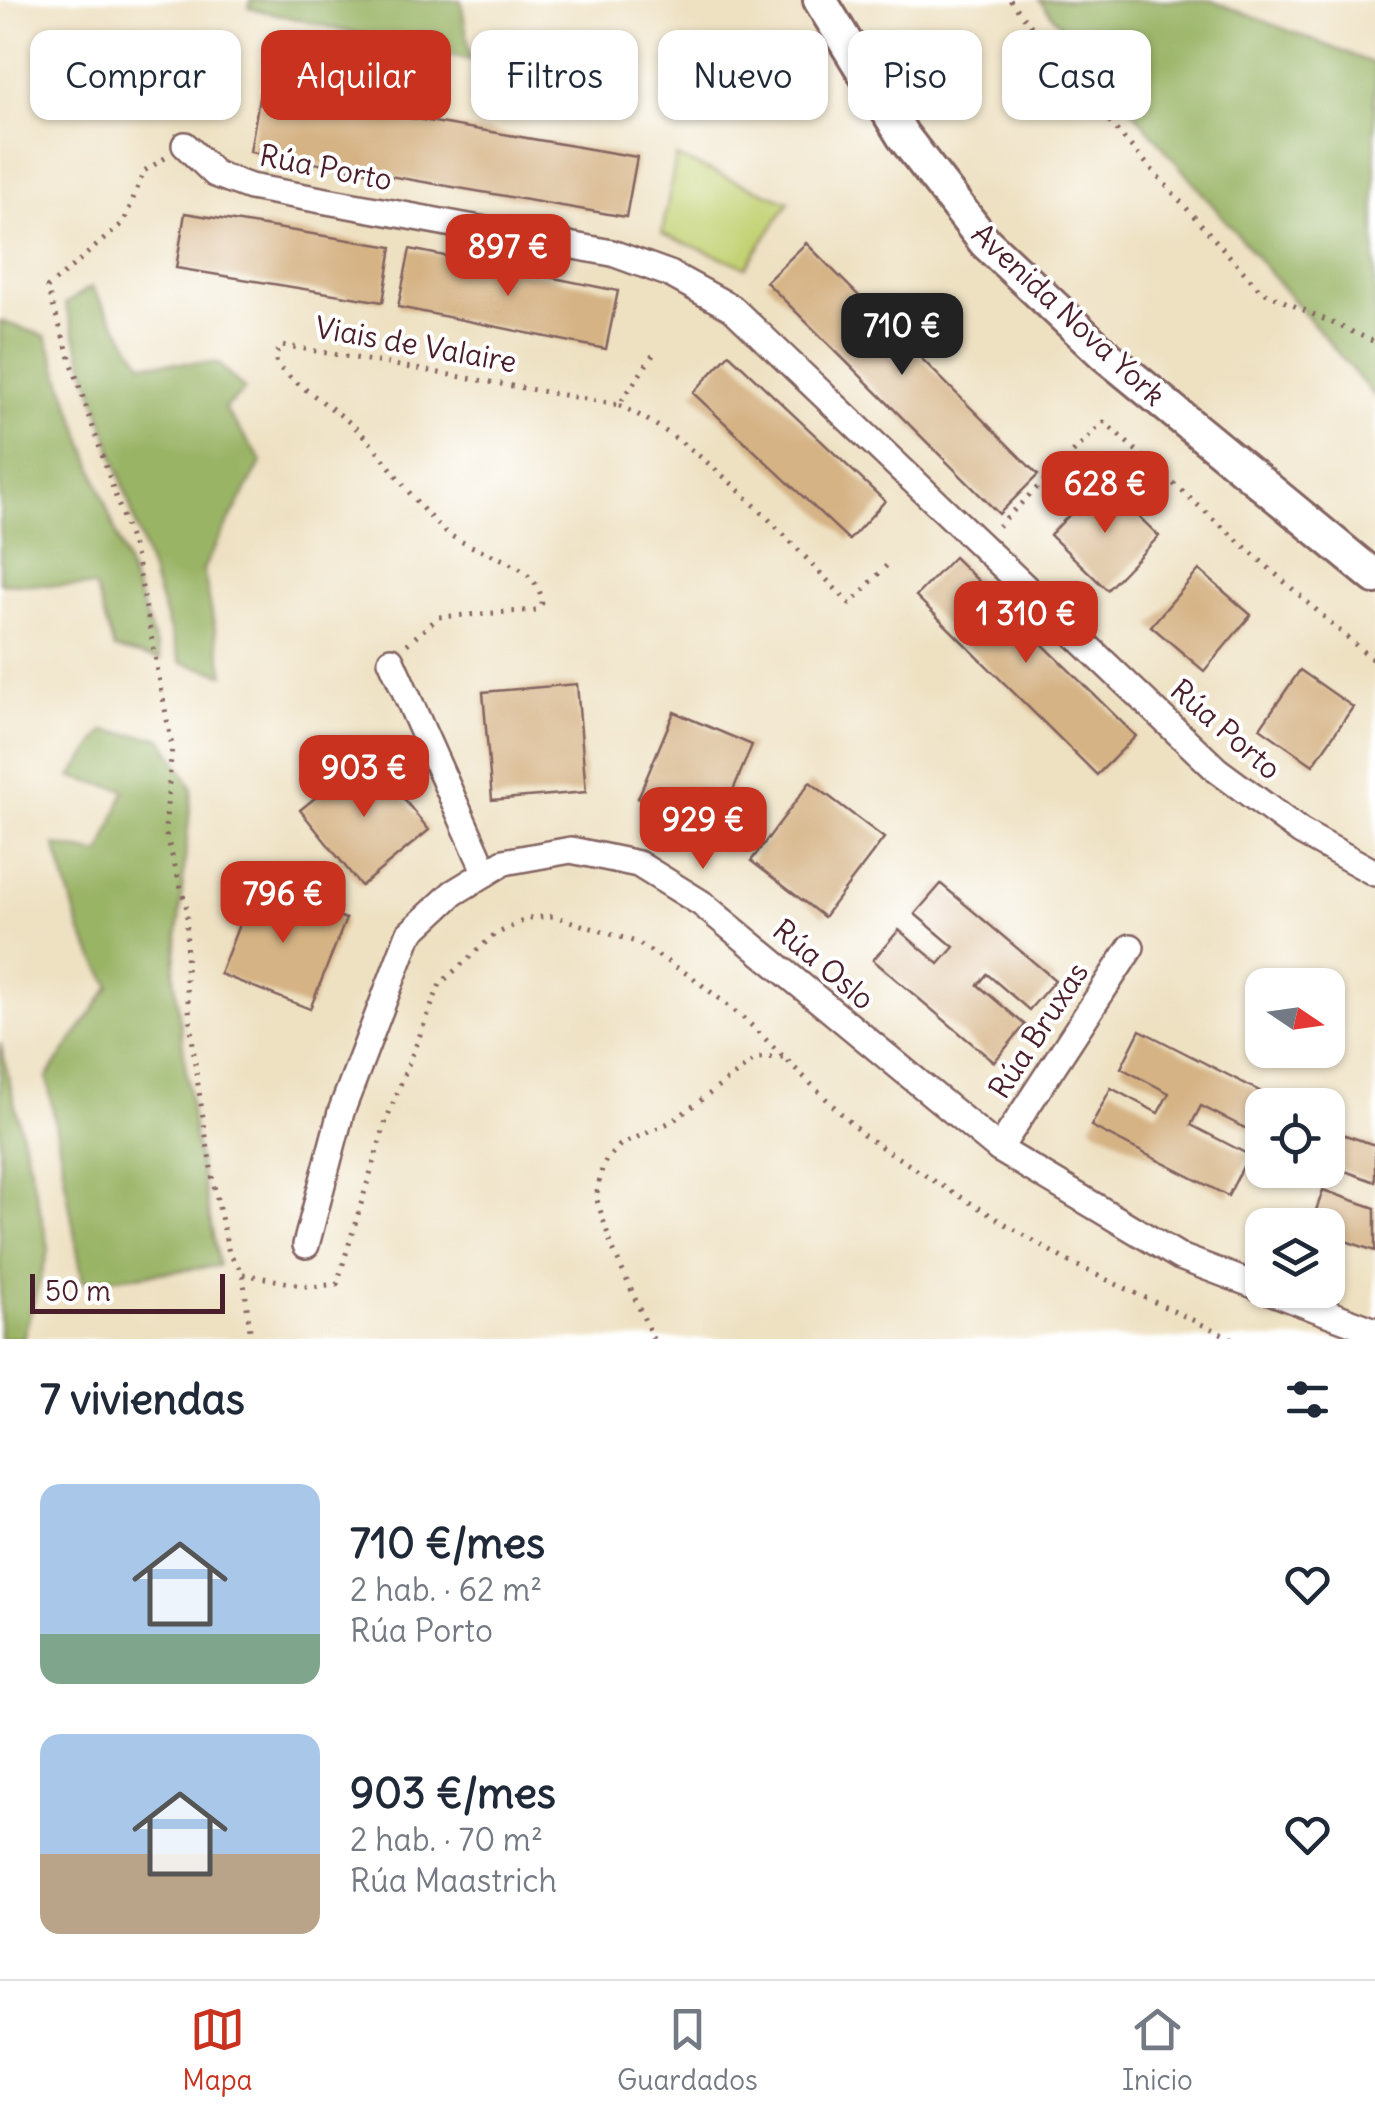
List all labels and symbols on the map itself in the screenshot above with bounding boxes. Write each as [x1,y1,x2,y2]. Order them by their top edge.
street label: Rúa Porto [257,136,395,198]
pin: 897 € [438,214,578,299]
street label: Avenida Nova York [964,215,1174,413]
pin: 710 € [832,293,972,378]
street label: Viais de Valaire [312,308,520,380]
pin: 628 € [1035,451,1175,536]
pin: 1 310 € [934,581,1118,666]
street label: Rúa Porto [1163,671,1289,787]
pin: 903 € [294,735,434,820]
pin: 929 € [633,787,773,872]
pin: 796 € [213,861,353,946]
street label: Rúa Oslo [765,911,883,1017]
street label: Rúa Bruxas [980,955,1096,1105]
north arrow [1245,968,1345,1068]
scale bar [30,1269,225,1314]

